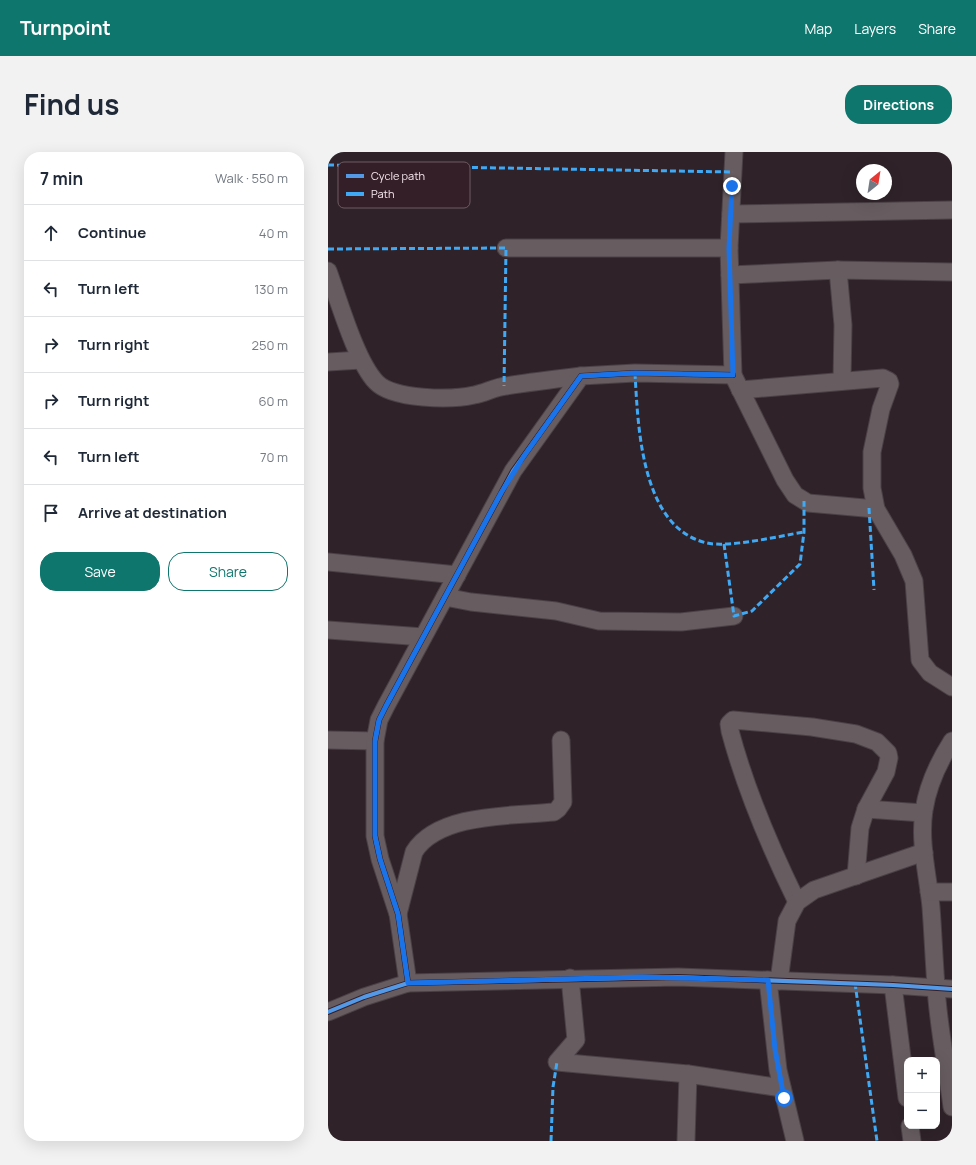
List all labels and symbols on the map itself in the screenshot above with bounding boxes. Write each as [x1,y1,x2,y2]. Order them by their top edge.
legend [338,162,470,208]
north arrow [856,164,892,200]
text: Cycle path [371,168,425,183]
route end [723,177,741,195]
text: Path [371,186,394,201]
route start [775,1089,793,1107]

